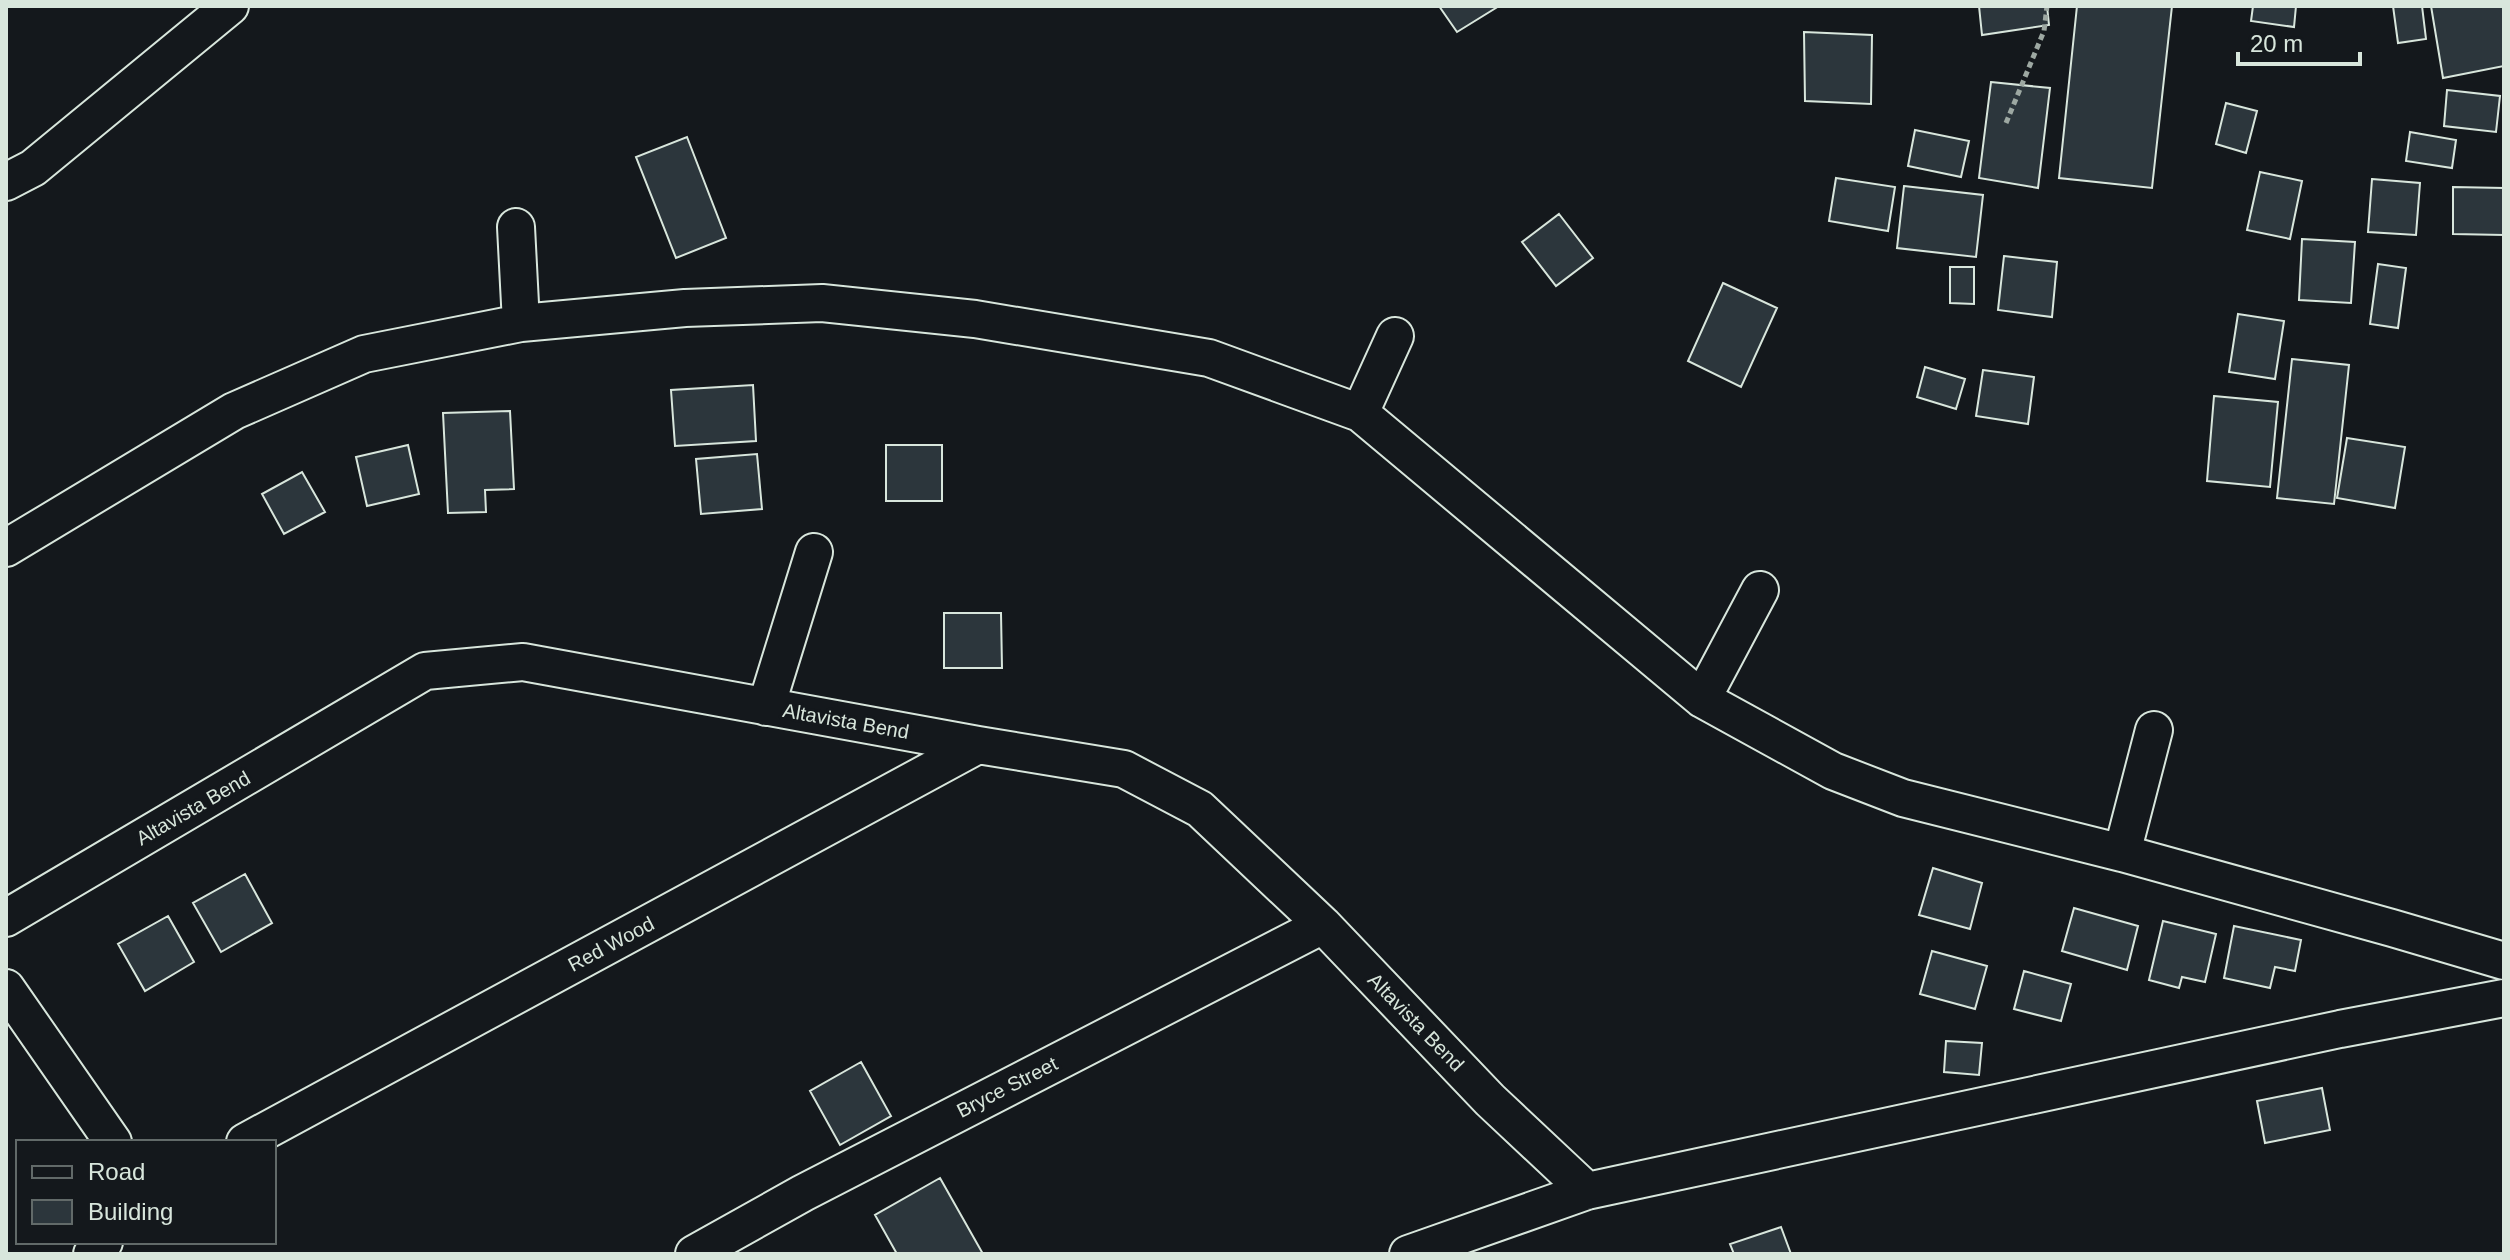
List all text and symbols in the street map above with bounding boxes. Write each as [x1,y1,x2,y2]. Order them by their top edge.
scale bar [2238,16,2360,66]
text: 20 m [2250,30,2303,57]
street label: Altavista Bend [781,699,911,743]
street label: Altavista Bend [132,767,254,849]
street label: Red Wood [564,912,658,976]
street label: Altavista Bend [1364,968,1468,1076]
street label: Bryce Street [953,1052,1061,1122]
legend [16,1140,276,1244]
text: Road [88,1158,145,1185]
text: Building [88,1198,173,1225]

